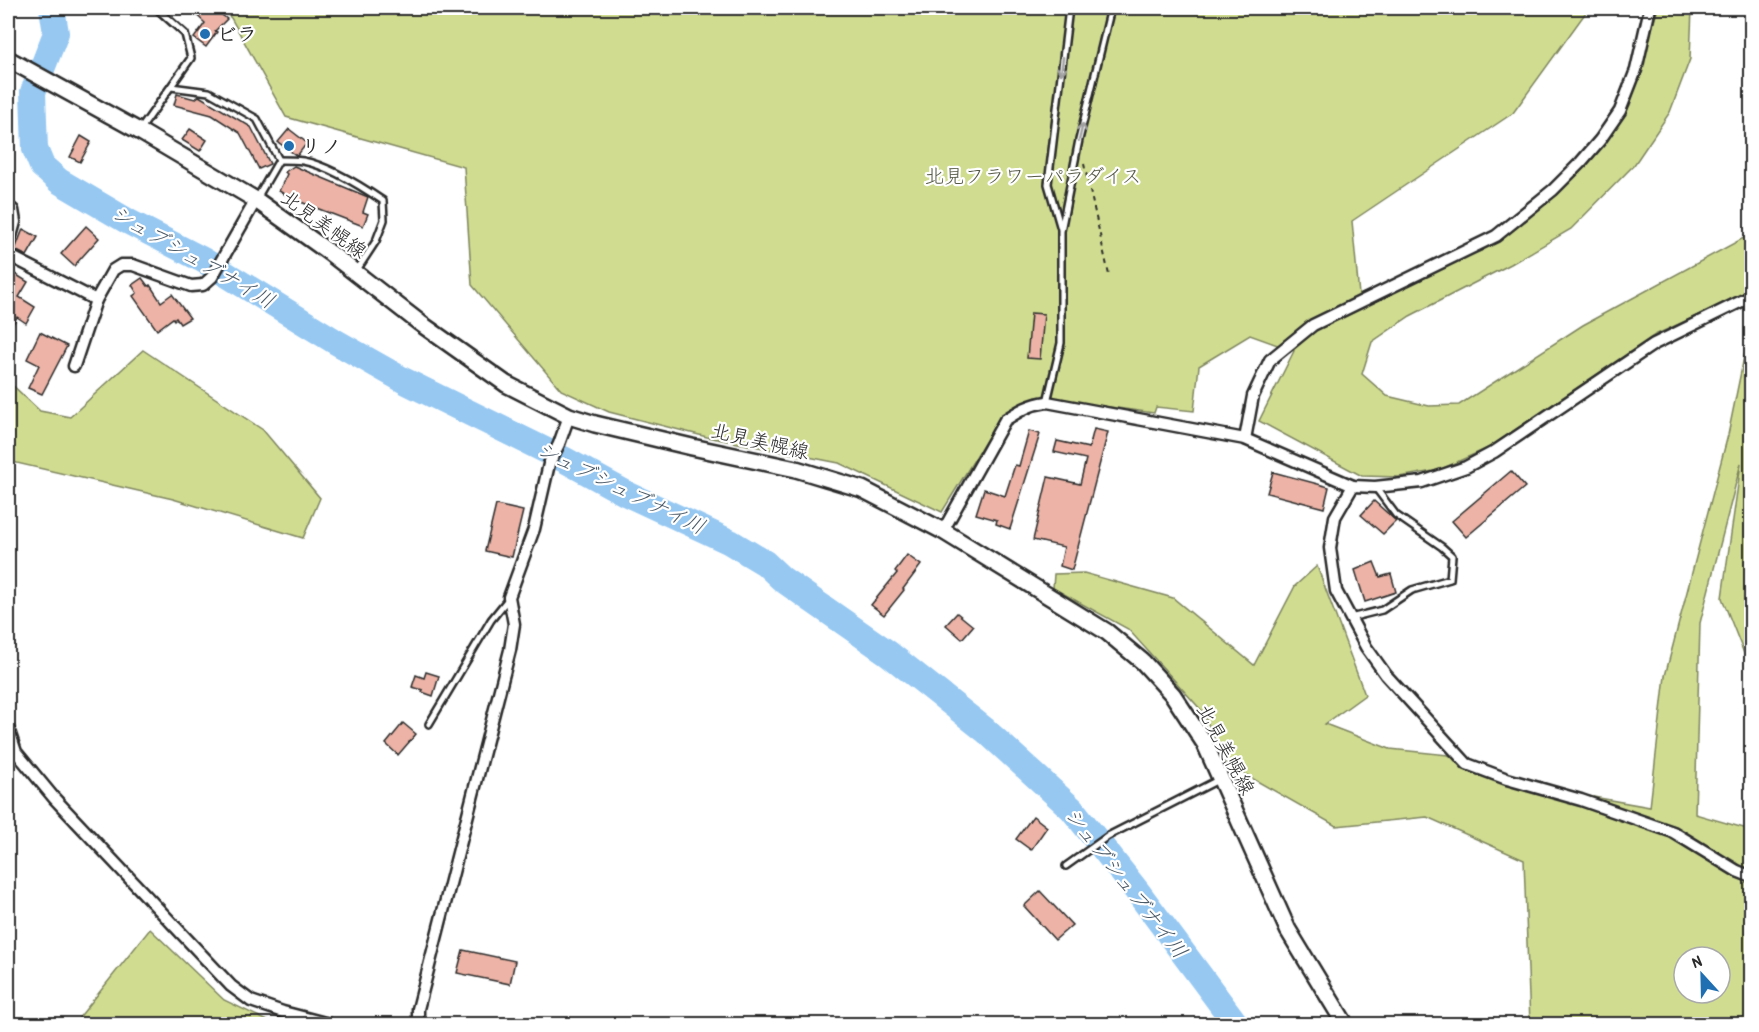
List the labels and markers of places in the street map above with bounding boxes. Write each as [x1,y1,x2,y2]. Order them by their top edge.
place label: ビラ [217,20,257,47]
marker: ビラ [198,27,212,41]
place label: リノ [301,132,341,159]
marker: リノ [282,139,296,153]

